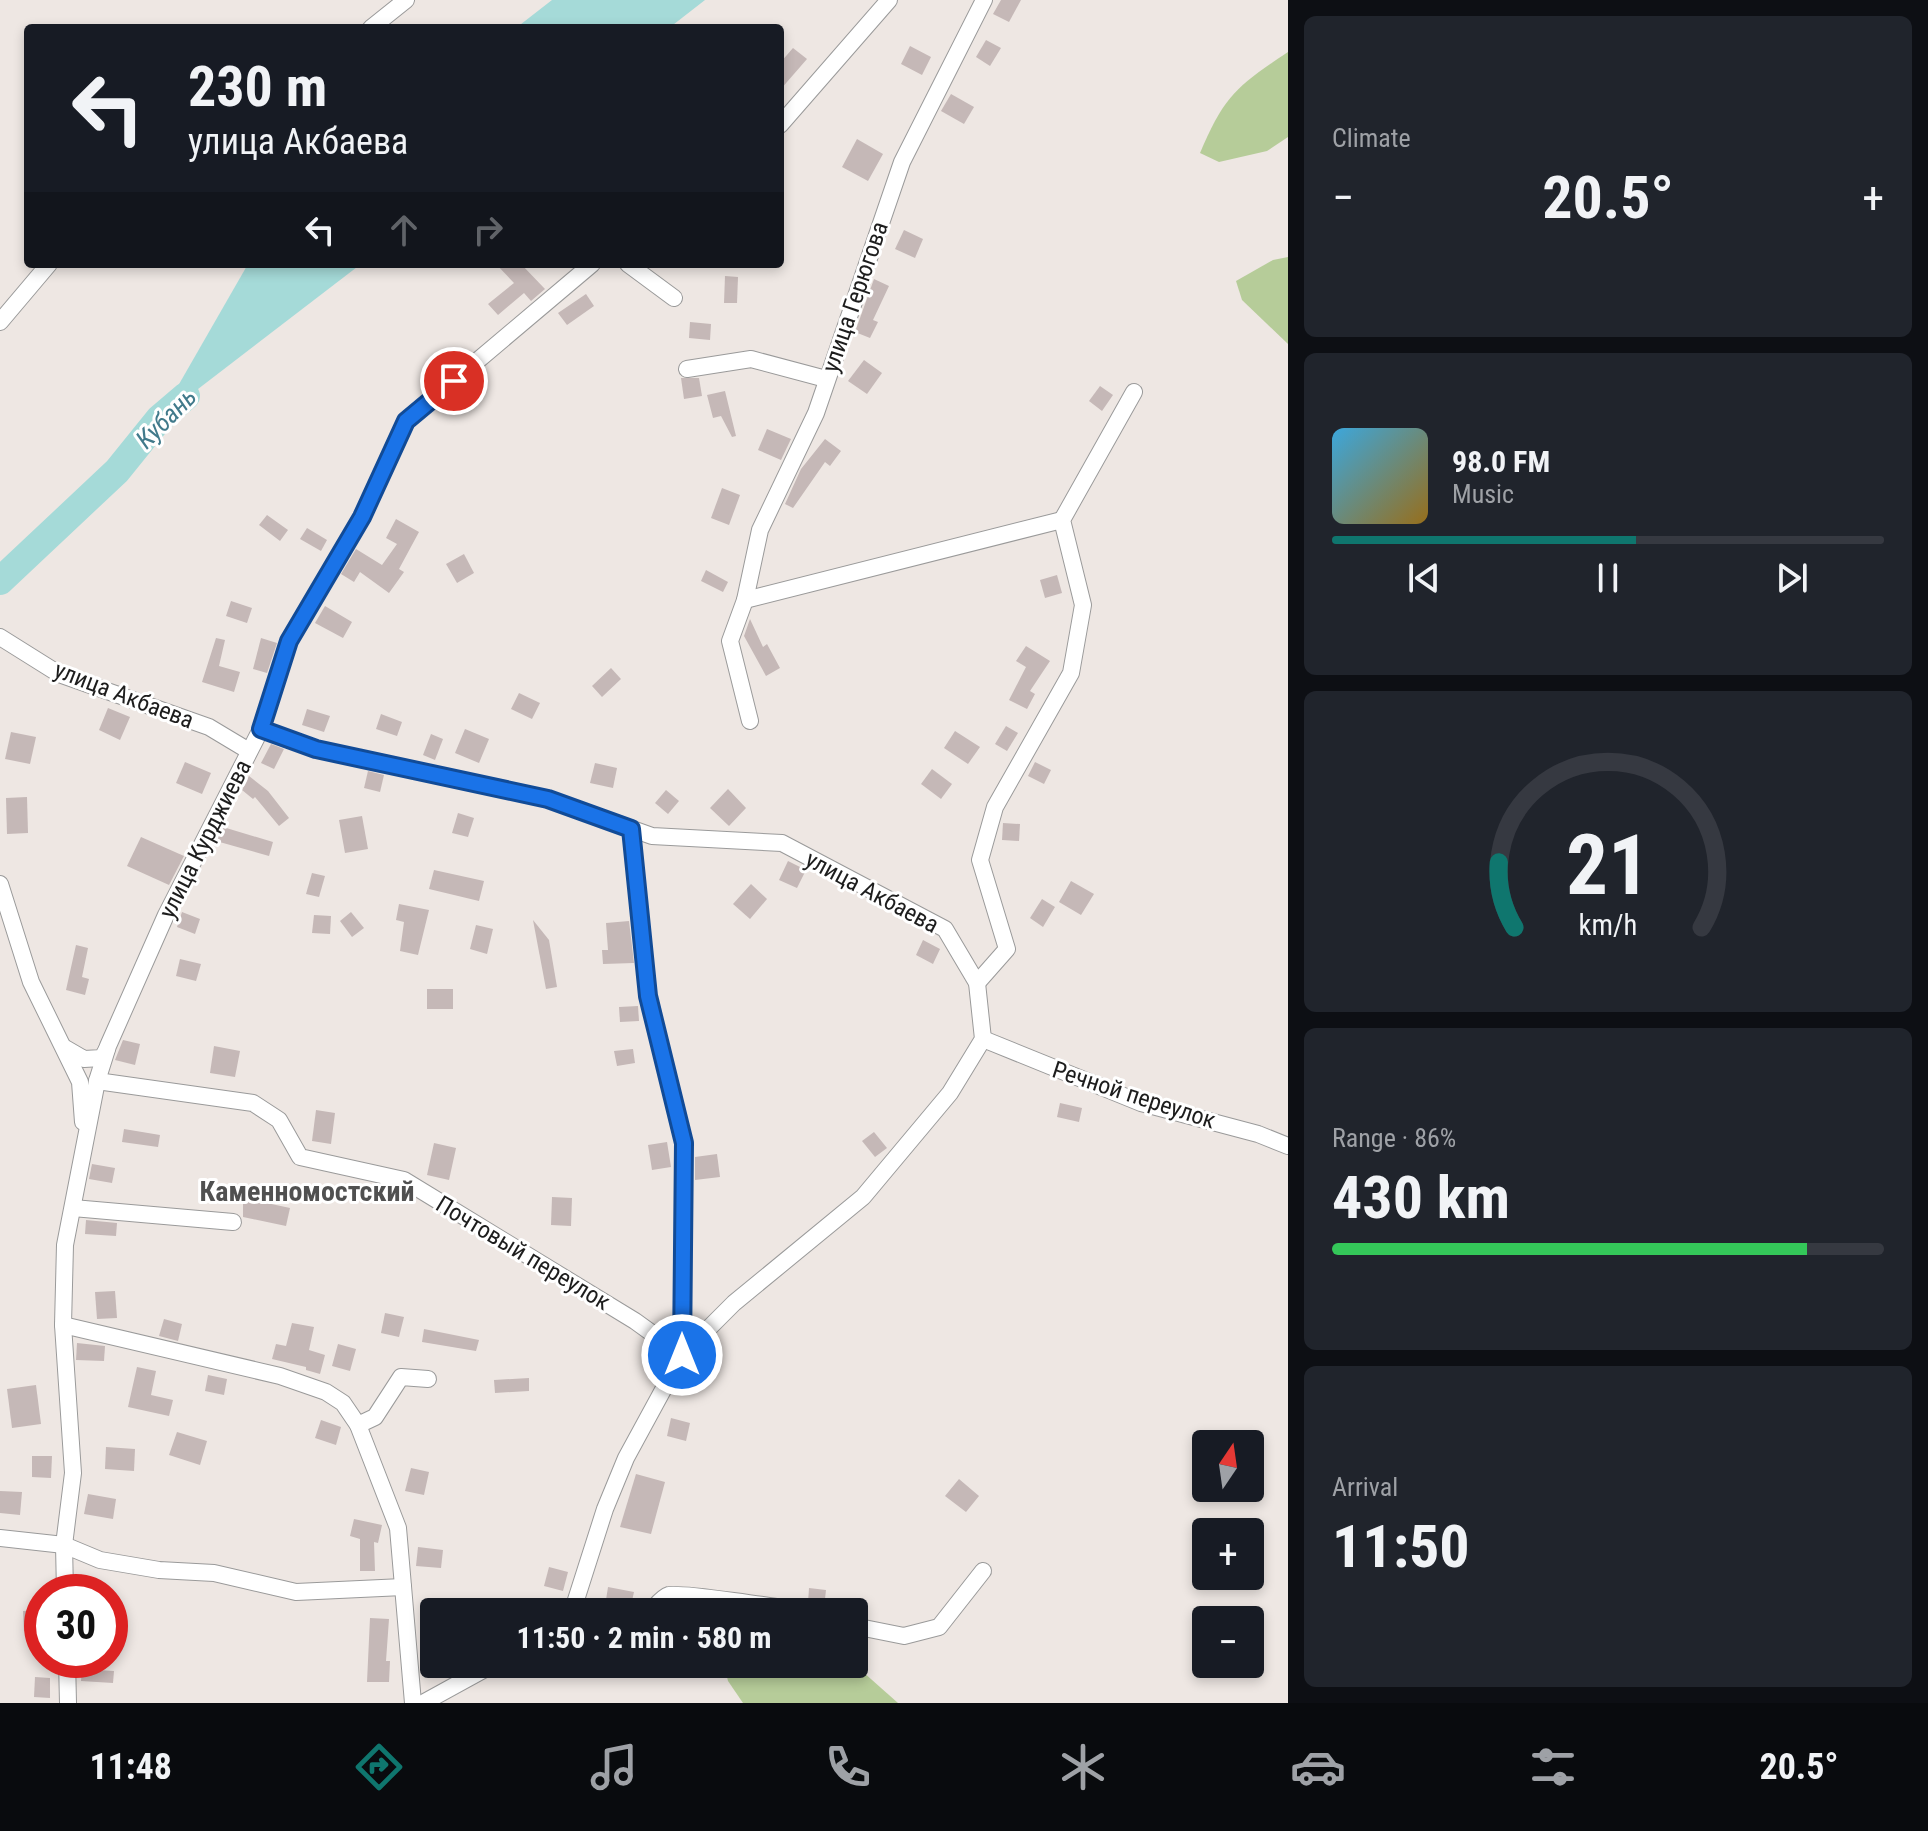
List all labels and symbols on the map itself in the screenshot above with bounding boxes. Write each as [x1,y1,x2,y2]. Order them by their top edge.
street label: улица Герюгова [816,218,894,376]
pin [420,347,488,415]
water label: Кубань [129,381,203,455]
street label: улица Акбаева [50,656,198,734]
street label: улица Курджиева [153,755,257,923]
street label: улица Акбаева [801,845,943,939]
street label: Речной переулок [1049,1055,1219,1135]
district label: Каменномостский [199,1175,415,1208]
street label: Почтовый переулок [431,1190,616,1316]
position arrow [640,1313,724,1397]
north arrow [1192,1430,1264,1502]
speed limit sign: 30 [24,1574,128,1678]

